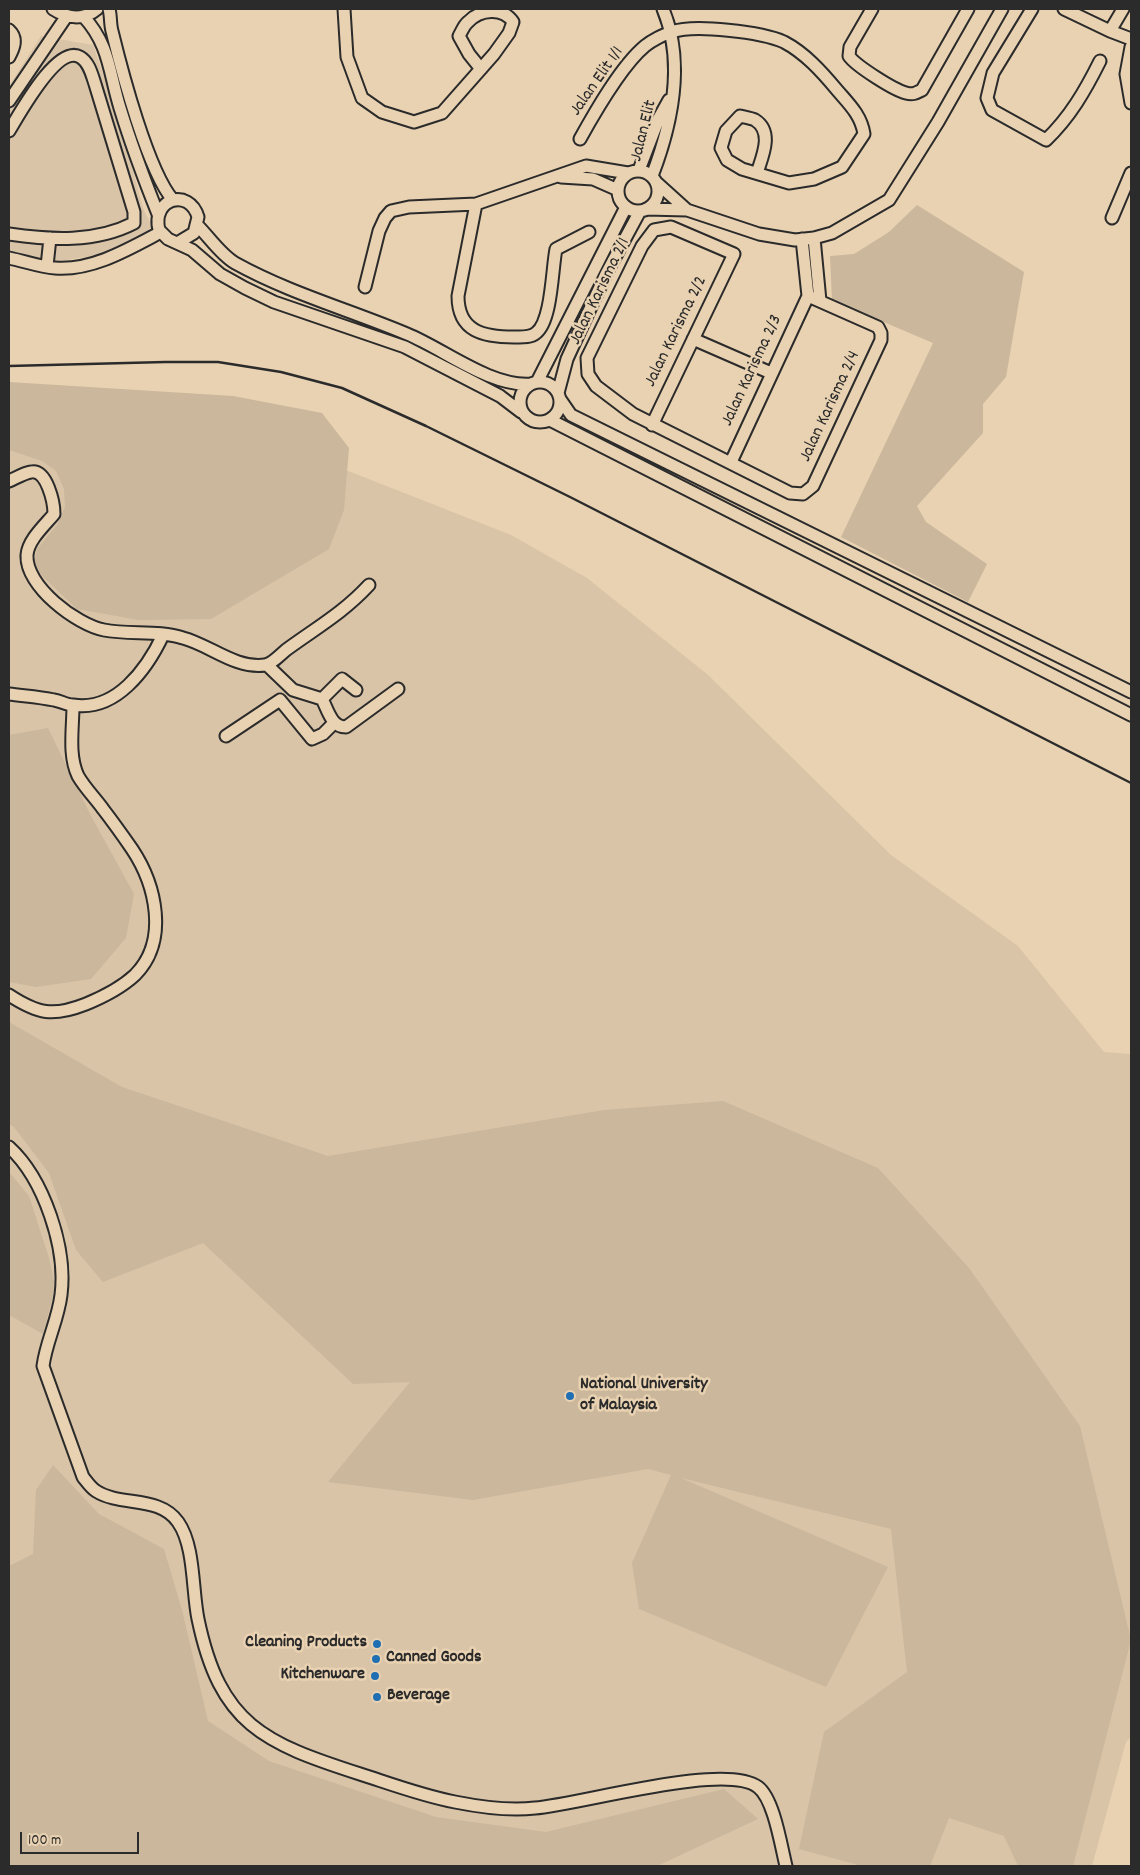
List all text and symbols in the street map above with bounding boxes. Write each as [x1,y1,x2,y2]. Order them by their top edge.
street label: Jalan Elit 1/1 [566,43,630,121]
street label: Jalan Elit [627,98,663,164]
street label: Jalan Karisma 2/1 [566,235,636,349]
street label: Jalan Karisma 2/2 [641,273,713,391]
street label: Jalan Karisma 2/3 [718,312,788,430]
street label: Jalan Karisma 2/4 [796,348,866,466]
place label: National University of Malaysia [580,1375,708,1418]
marker: National University of Malaysia [564,1390,576,1402]
place label: Cleaning Products [245,1633,367,1655]
marker: Cleaning Products [371,1638,383,1650]
place label: Canned Goods [386,1648,482,1670]
marker: Canned Goods [370,1653,382,1665]
place label: Kitchenware [280,1665,365,1687]
marker: Kitchenware [369,1670,381,1682]
place label: Beverage [387,1686,450,1708]
marker: Beverage [371,1691,383,1703]
scale bar [22,1822,141,1854]
text: 100 m [28,1830,61,1852]

